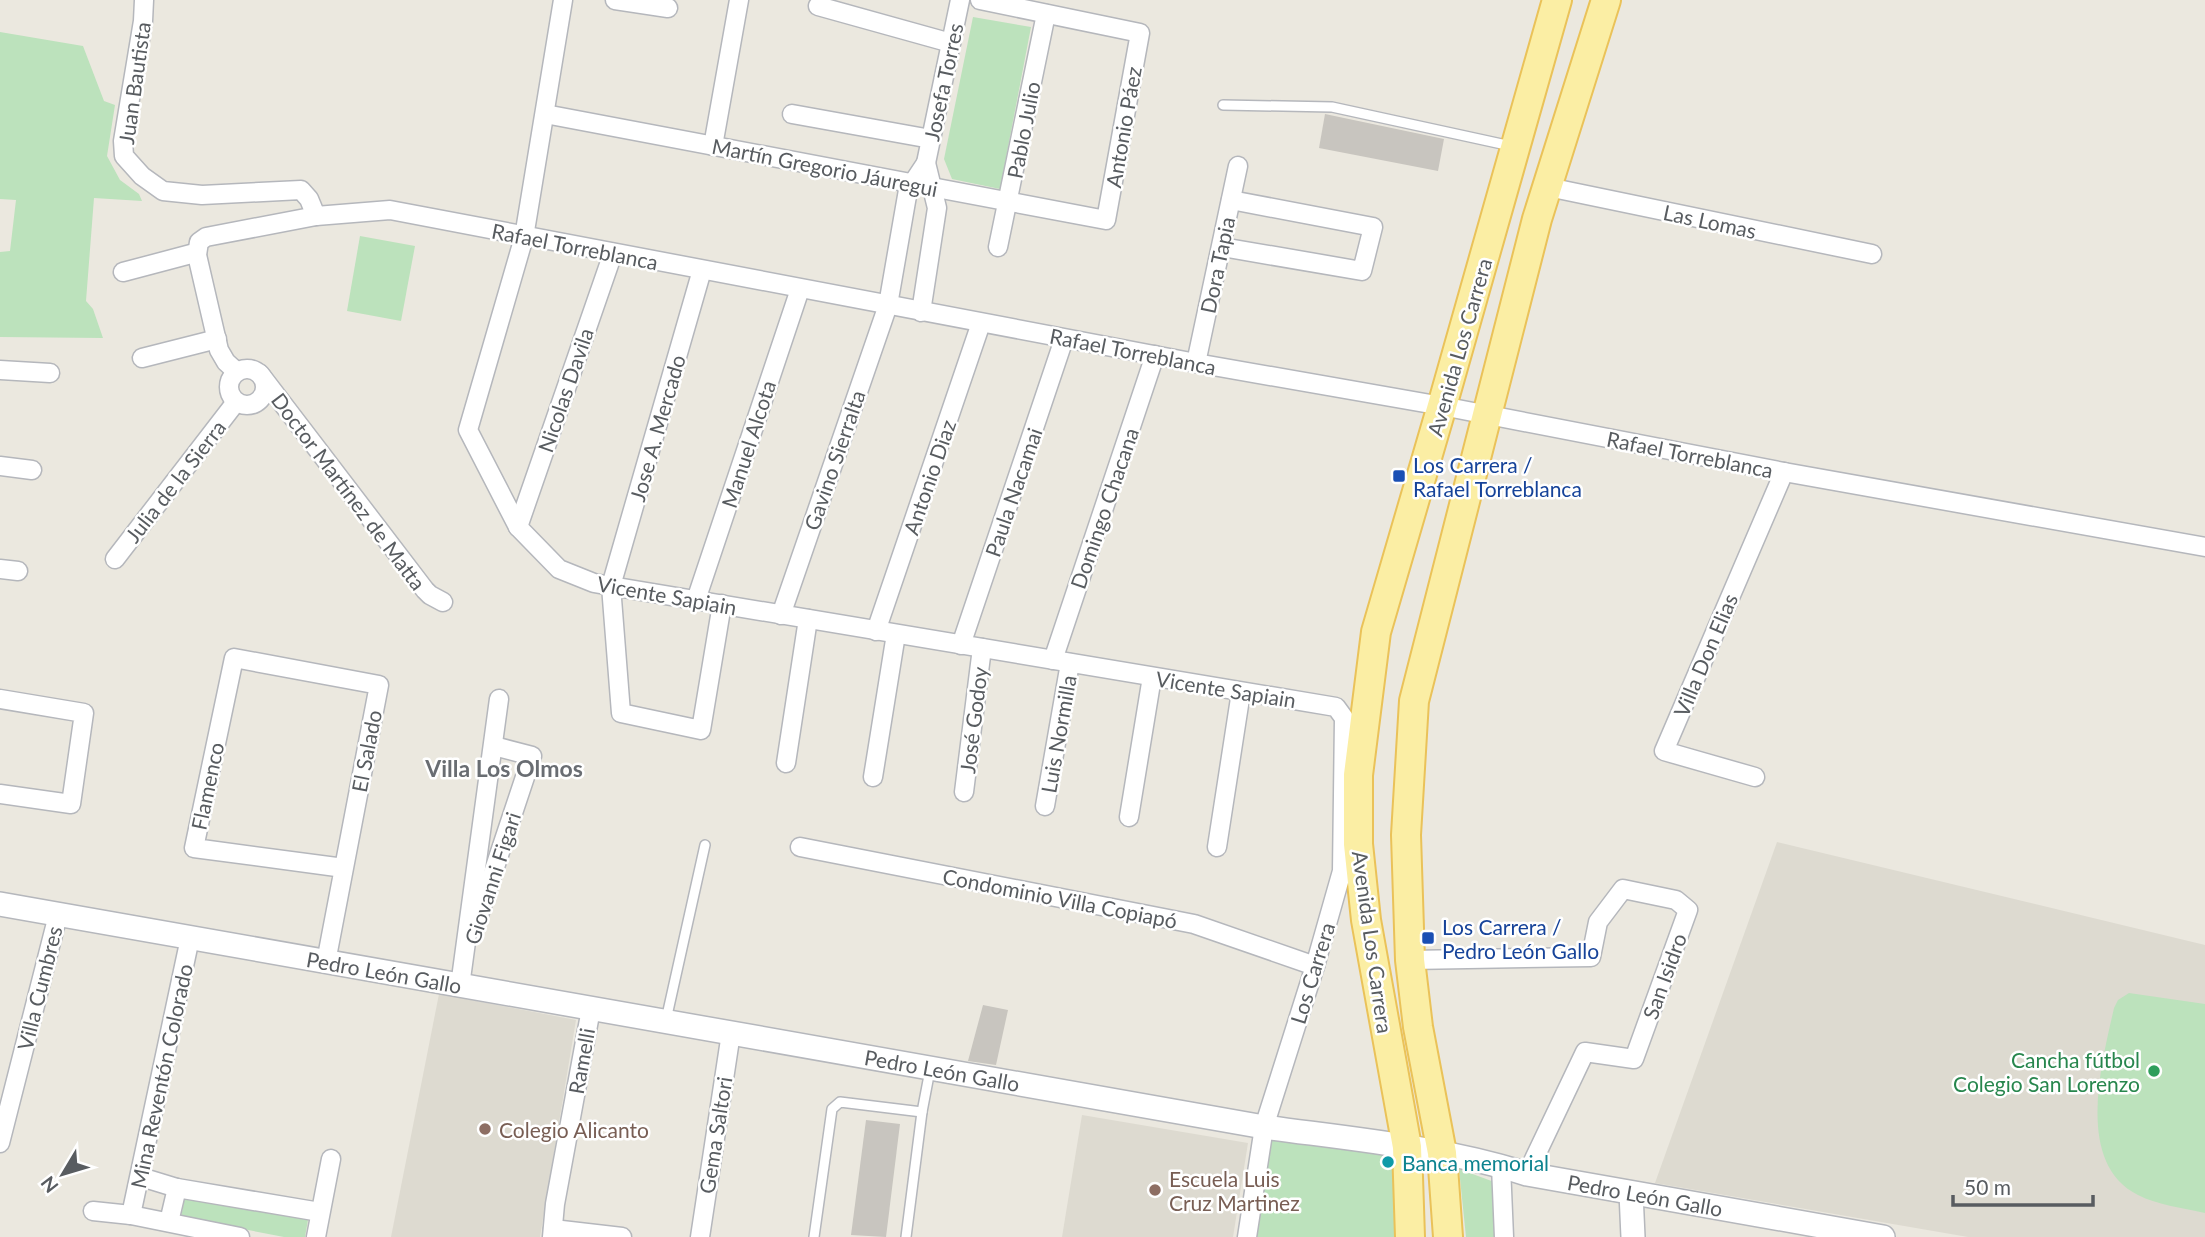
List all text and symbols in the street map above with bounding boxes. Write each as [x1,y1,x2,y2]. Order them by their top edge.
street label: Juan Bautista [113,20,155,146]
street label: Josefa Torres [918,21,968,143]
street label: Antonio Páez [1100,65,1146,189]
street label: Pablo Julio [1001,79,1045,181]
street label: Martín Gregorio Jáuregui [710,133,940,201]
street label: Las Lomas [1661,199,1759,243]
street label: Dora Tapia [1195,214,1239,316]
street label: Rafael Torreblanca [490,218,660,274]
street label: Avenida Los Carrera [1422,255,1496,439]
street label: Rafael Torreblanca [1048,323,1218,379]
street label: Nicolas Davila [532,325,598,455]
street label: Jose A. Mercado [624,352,690,504]
street label: Manuel Alcota [716,377,780,511]
street label: Gavino Sierralta [798,387,870,533]
street label: Doctor Martínez de Matta [267,388,431,594]
street label: Julia de la Sierra [120,415,230,547]
street label: Antonio Diaz [898,416,960,538]
street label: Paula Nacamai [979,424,1047,560]
street label: Domingo Chacana [1065,424,1143,592]
street label: Rafael Torreblanca [1605,426,1775,482]
place label: Los Carrera / Rafael Torreblanca [1413,452,1582,501]
marker: Los Carrera / Rafael Torreblanca [1391,468,1407,484]
street label: Vicente Sapiain [595,570,739,620]
street label: Villa Don Elias [1668,590,1742,720]
street label: José Godoy [954,665,992,775]
street label: Vicente Sapiain [1154,666,1298,712]
street label: Luis Normilla [1035,673,1081,795]
street label: El Salado [346,708,386,794]
street label: Flamenco [186,740,228,832]
district label: Villa Los Olmos [424,754,583,782]
street label: Giovanni Figari [459,809,525,947]
street label: Avenida Los Carrera [1348,849,1398,1035]
street label: Condominio Villa Copiapó [941,863,1179,933]
place label: Los Carrera / Pedro León Gallo [1442,914,1599,963]
street label: Los Carrera [1285,919,1339,1027]
street label: Villa Cumbres [12,923,66,1053]
marker: Los Carrera / Pedro León Gallo [1420,930,1436,946]
street label: San Isidro [1637,930,1691,1022]
street label: Pedro León Gallo [304,946,464,998]
street label: Mina Reventón Colorado [125,961,197,1191]
street label: Ramelli [563,1026,599,1096]
street label: Pedro León Gallo [862,1044,1022,1096]
place label: Cancha fútbol Colegio San Lorenzo [1953,1047,2140,1096]
marker: Cancha fútbol Colegio San Lorenzo [2146,1063,2162,1079]
street label: Gema Saltori [693,1075,737,1195]
place label: Colegio Alicanto [499,1117,649,1142]
marker: Colegio Alicanto [477,1121,493,1137]
north arrow [28,1139,98,1209]
place label: Banca memorial [1402,1150,1549,1175]
marker: Banca memorial [1380,1154,1396,1170]
scale bar [1953,1164,2093,1208]
place label: Escuela Luis Cruz Martinez [1169,1166,1300,1215]
street label: Pedro León Gallo [1565,1169,1725,1221]
text: N [36,1172,63,1198]
text: 50 m [1964,1174,2011,1199]
marker: Escuela Luis Cruz Martinez [1147,1182,1163,1198]

